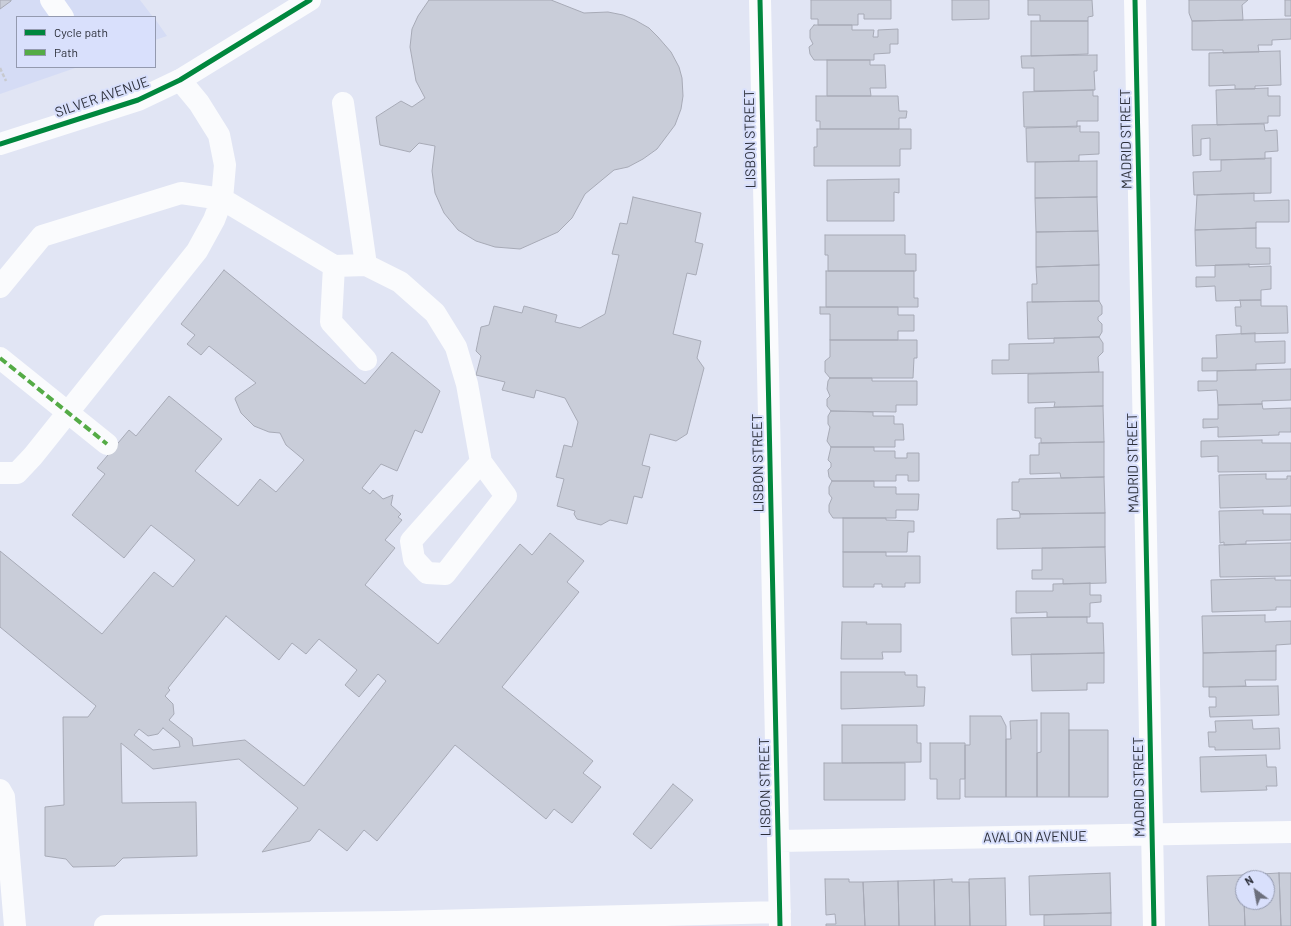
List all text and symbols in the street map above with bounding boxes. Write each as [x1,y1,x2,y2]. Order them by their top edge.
legend [16,16,156,68]
text: Cycle path [54,25,108,39]
text: Path [54,45,78,59]
street label: SILVER AVENUE [53,73,151,121]
street label: LISBON STREET [741,89,759,189]
street label: MADRID STREET [1117,89,1135,189]
street label: LISBON STREET [749,413,767,513]
street label: MADRID STREET [1124,413,1142,513]
street label: LISBON STREET [756,737,774,837]
street label: MADRID STREET [1130,737,1148,837]
street label: AVALON AVENUE [983,828,1087,846]
north arrow [1235,870,1275,910]
text: N [1242,873,1255,888]

